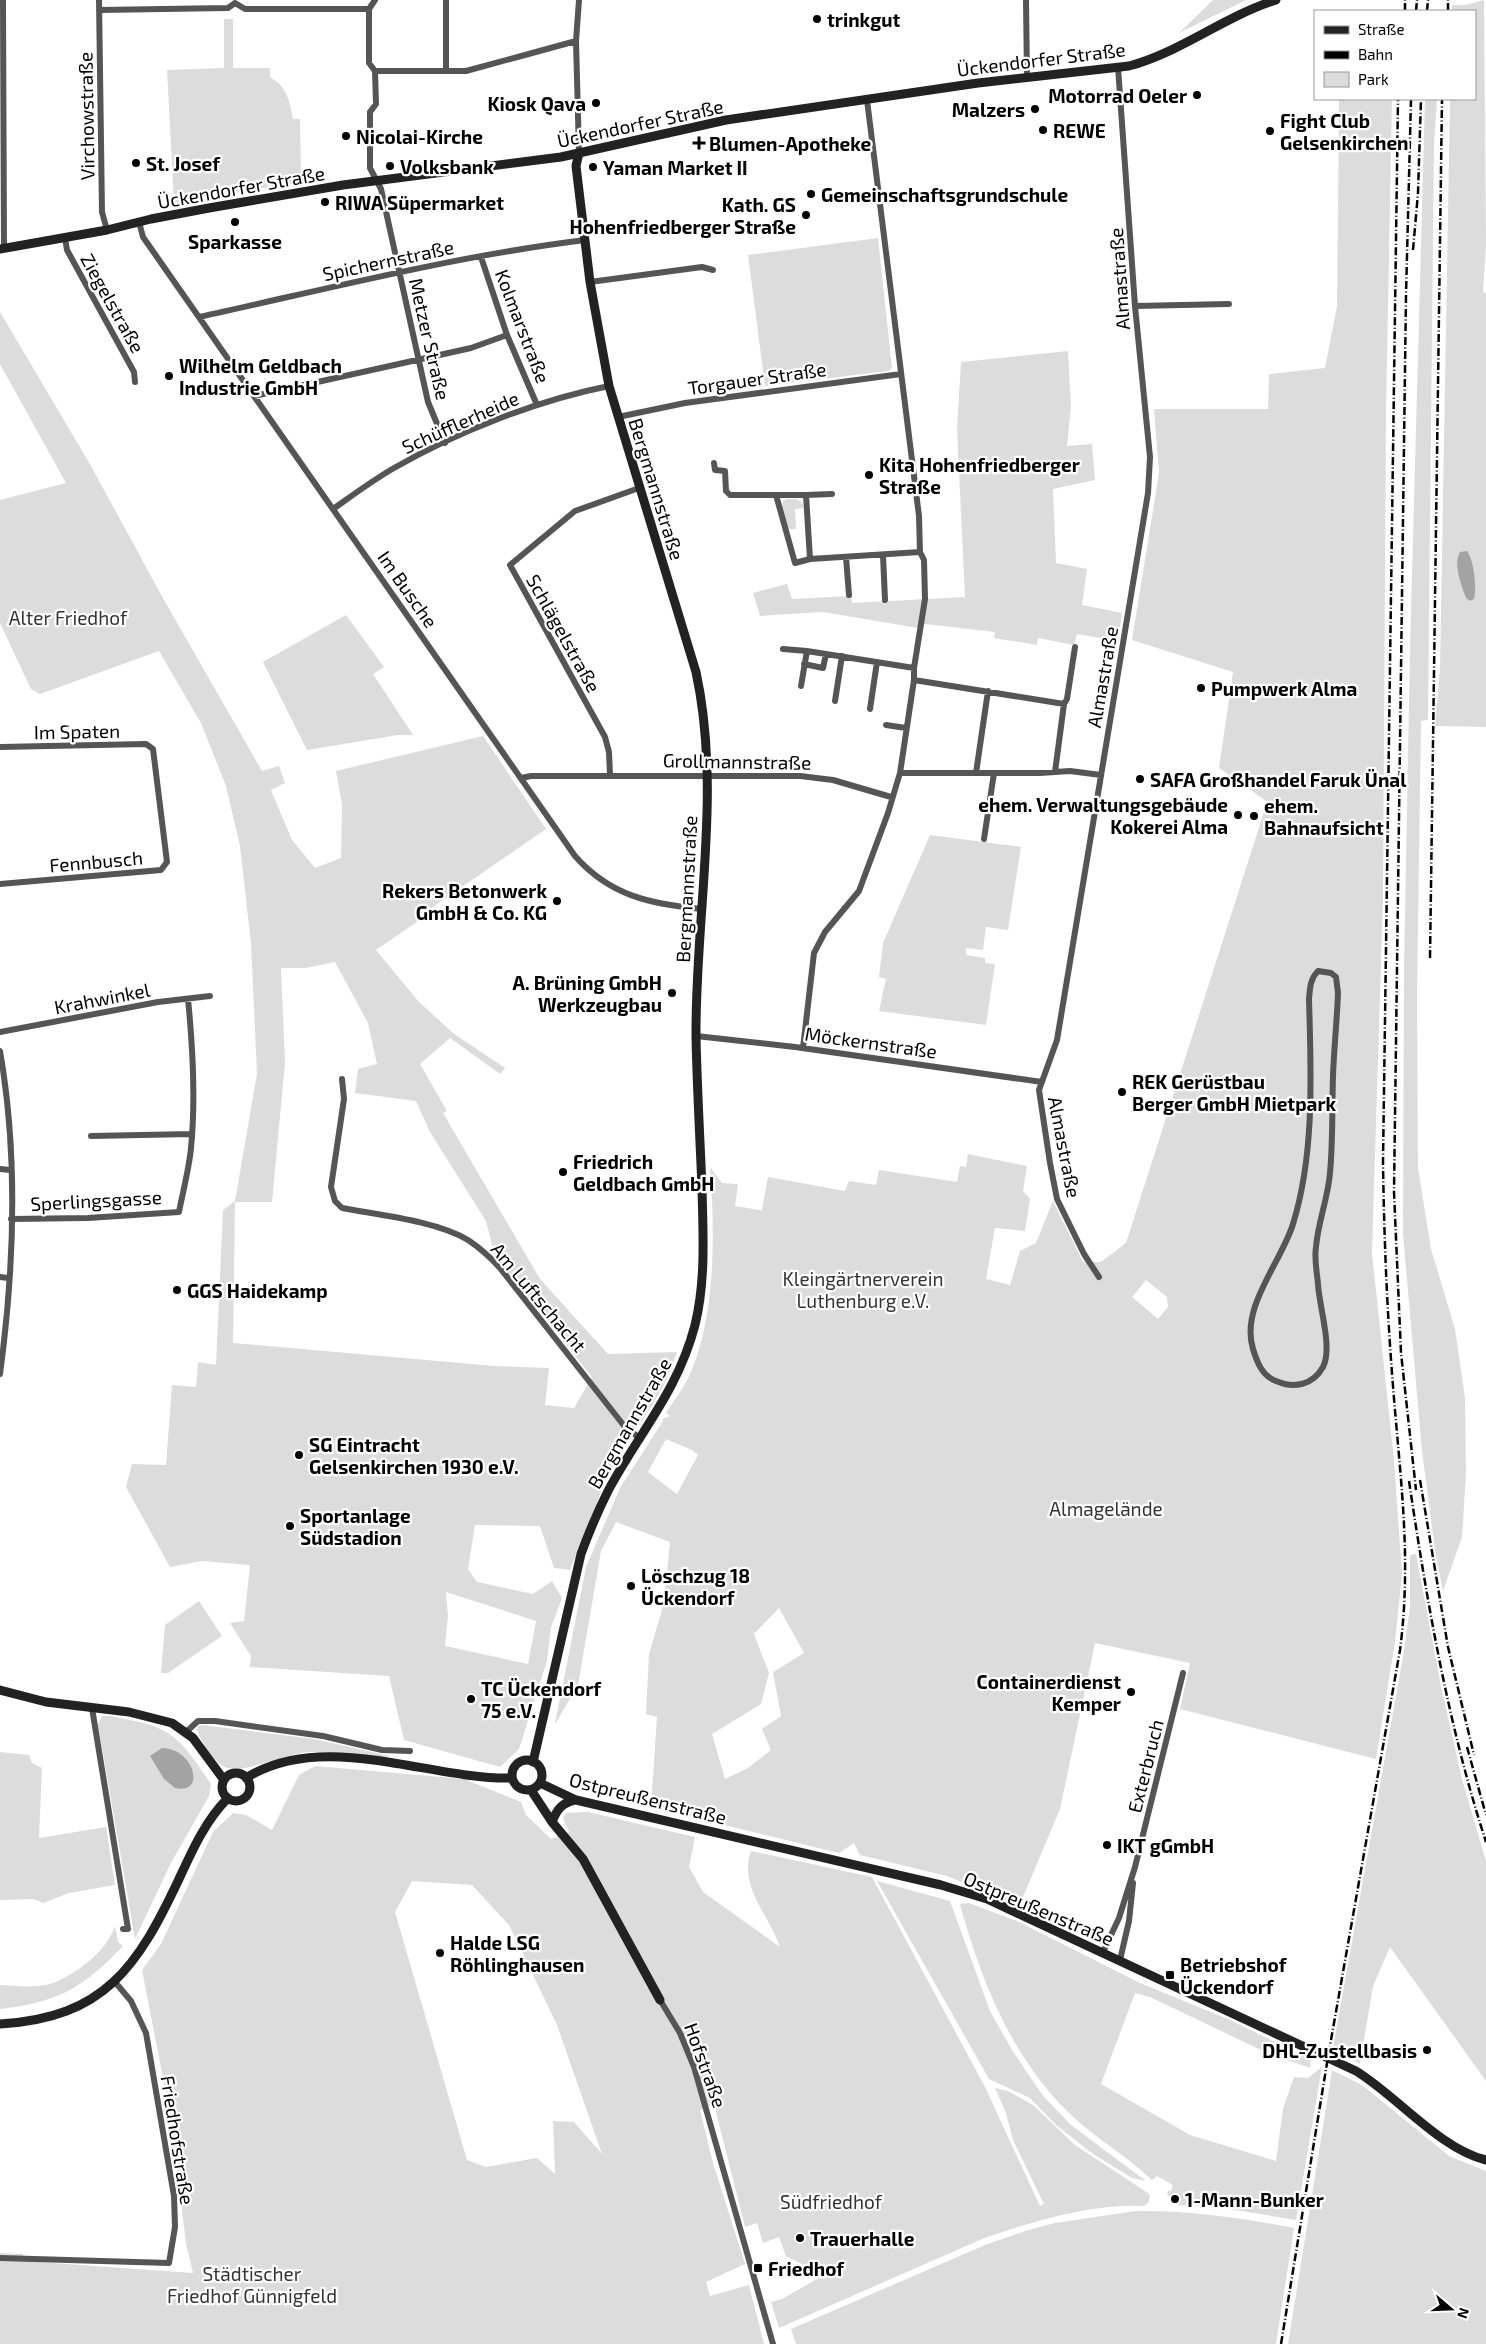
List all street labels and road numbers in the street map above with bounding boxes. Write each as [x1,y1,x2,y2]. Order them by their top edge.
street label: Ückendorfer Straße [955,37,1127,81]
street label: Virchowstraße [73,52,99,180]
street label: Ückendorfer Straße [555,94,725,152]
street label: Ückendorfer Straße [156,161,326,213]
street label: Almastraße [1104,227,1134,331]
street label: Spichernstraße [320,235,456,285]
street label: Ziegelstraße [76,249,150,357]
street label: Kolmarstraße [491,266,555,386]
street label: Metzer Straße [405,276,455,402]
street label: Torgauer Straße [686,357,828,399]
street label: Schüfflerheide [398,386,522,458]
street label: Bergmannstraße [624,415,690,563]
street label: Im Busche [373,546,443,632]
street label: Schlägelstraße [522,570,606,696]
street label: Almastraße [1082,625,1122,729]
street label: Im Spaten [34,719,120,743]
street label: Grollmannstraße [663,748,811,774]
street label: Bergmannstraße [671,815,701,963]
street label: Fennbusch [48,845,144,877]
street label: Krahwinkel [52,977,152,1019]
street label: Möckernstraße [804,1021,938,1063]
street label: Almastraße [1044,1094,1086,1200]
street label: Sperlingsgasse [30,1185,162,1215]
street label: Am Luftschacht [487,1238,591,1356]
street label: Bergmannstraße [582,1353,676,1493]
street label: Exterbruch [1122,1717,1168,1815]
street label: Ostpreußenstraße [567,1767,729,1829]
street label: Ostpreußenstraße [960,1866,1118,1950]
street label: Hofstraße [680,2019,732,2111]
street label: Friedhofstraße [156,2074,200,2206]

